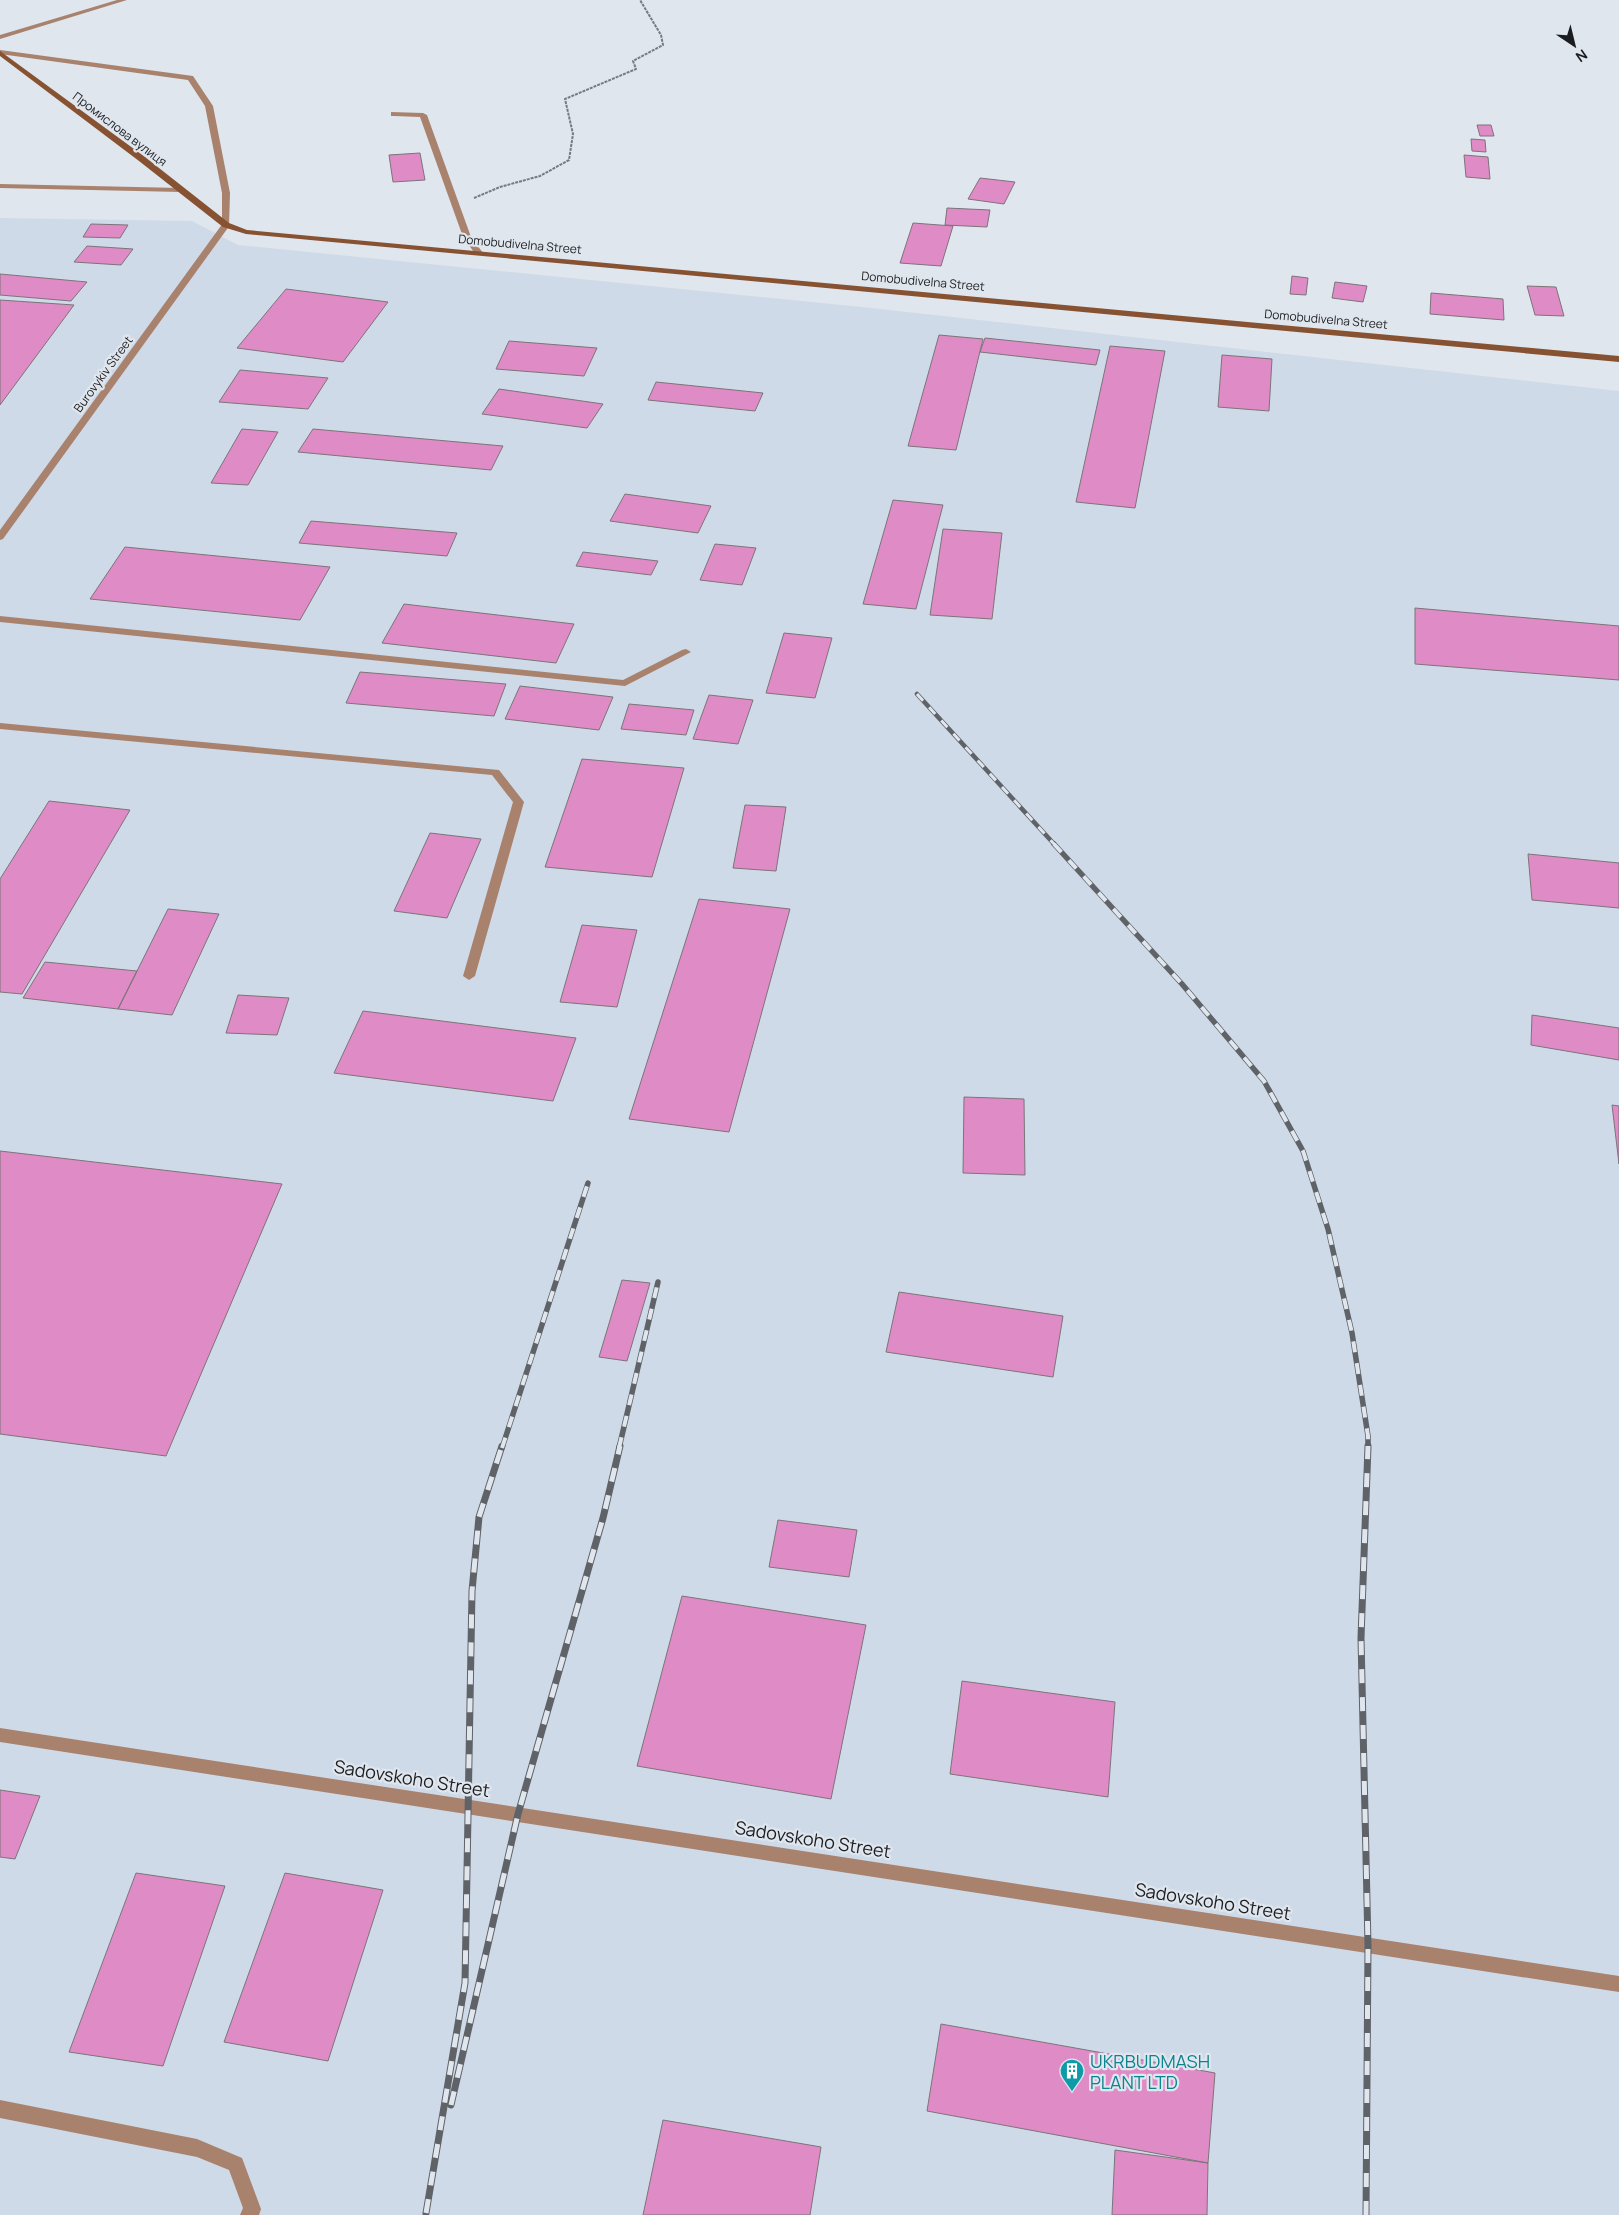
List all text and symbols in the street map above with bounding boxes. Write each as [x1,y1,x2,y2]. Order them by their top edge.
north arrow [1549,20,1599,70]
text: N [1572,45,1591,67]
street label: Промислова вулиця [69,88,171,170]
street label: Domobudivelna Street [458,230,583,258]
street label: Domobudivelna Street [861,267,986,295]
street label: Domobudivelna Street [1264,305,1389,333]
street label: Burovykiv Street [70,332,137,416]
street label: Sadovskoho Street [332,1754,492,1802]
street label: Sadovskoho Street [733,1815,893,1863]
street label: Sadovskoho Street [1133,1877,1293,1925]
place label: UKRBUDMASH PLANT LTD [1090,2049,1210,2094]
building icon: UKRBUDMASH PLANT LTD [1059,2058,1085,2092]

